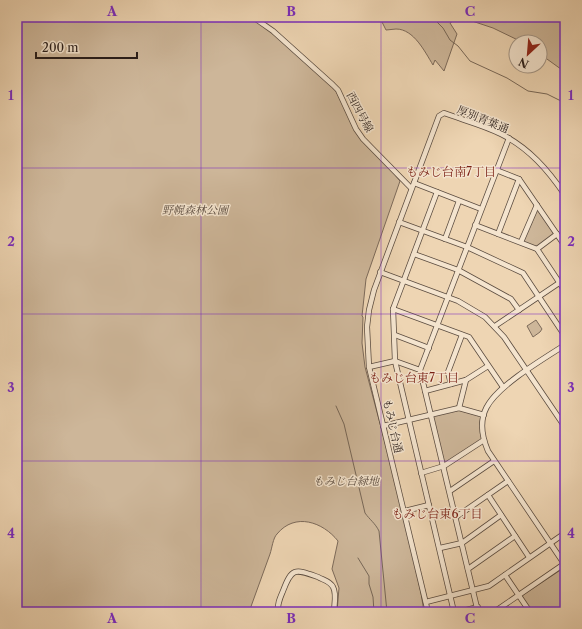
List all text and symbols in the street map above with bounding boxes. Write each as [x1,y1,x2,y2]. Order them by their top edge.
text: A [106,3,118,19]
text: B [286,3,296,19]
text: C [465,3,475,19]
scale bar [36,34,137,60]
north arrow [508,34,548,74]
text: 200 m [42,40,79,55]
text: N [516,54,531,71]
text: 1 [8,87,14,103]
text: 1 [568,87,574,103]
street label: 西四号線 [343,89,377,135]
street label: 厚別青葉通 [455,102,511,136]
district label: もみじ台南7丁目 [406,164,496,179]
park label: 野幌森林公園 [162,203,230,217]
text: 2 [7,233,15,249]
text: 2 [567,233,575,249]
district label: もみじ台東7丁目 [369,370,459,385]
text: 3 [7,379,15,395]
text: 3 [567,379,575,395]
street label: もみじ台通 [380,398,406,454]
park label: もみじ台緑地 [313,474,380,488]
district label: もみじ台東6丁目 [391,506,483,521]
text: 4 [7,525,15,541]
text: 4 [567,525,575,541]
text: A [106,610,118,626]
text: B [286,610,296,626]
text: C [465,610,475,626]

